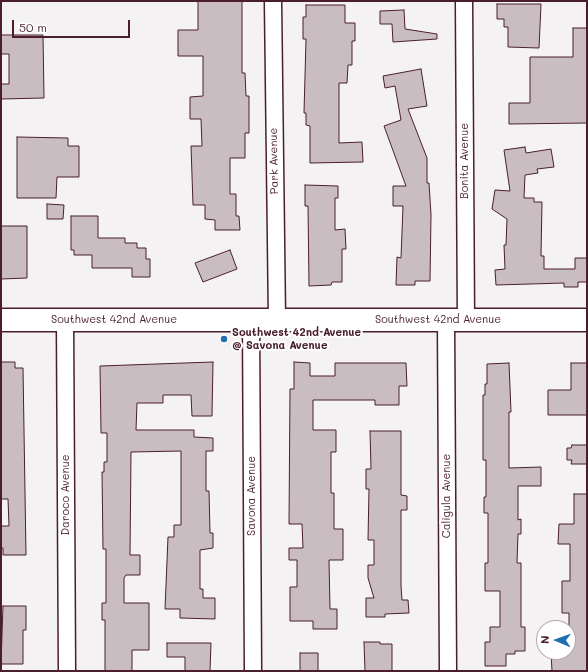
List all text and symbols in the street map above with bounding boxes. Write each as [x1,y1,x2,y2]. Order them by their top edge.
scale bar [14,12,132,38]
text: 50 m [19,19,47,35]
street label: Bonita Avenue [458,123,472,199]
street label: Park Avenue [267,128,281,194]
street label: Southwest 42nd Avenue [51,313,177,327]
street label: Southwest 42nd Avenue [375,313,501,327]
place label: Southwest 42nd Avenue @ Savona Avenue [232,326,361,352]
marker: Southwest 42nd Avenue @ Savona Avenue [219,334,229,344]
street label: Daroco Avenue [59,454,73,536]
street label: Caligula Avenue [440,454,454,538]
street label: Savona Avenue [245,456,259,536]
north arrow [536,620,576,660]
text: N [537,635,552,644]

